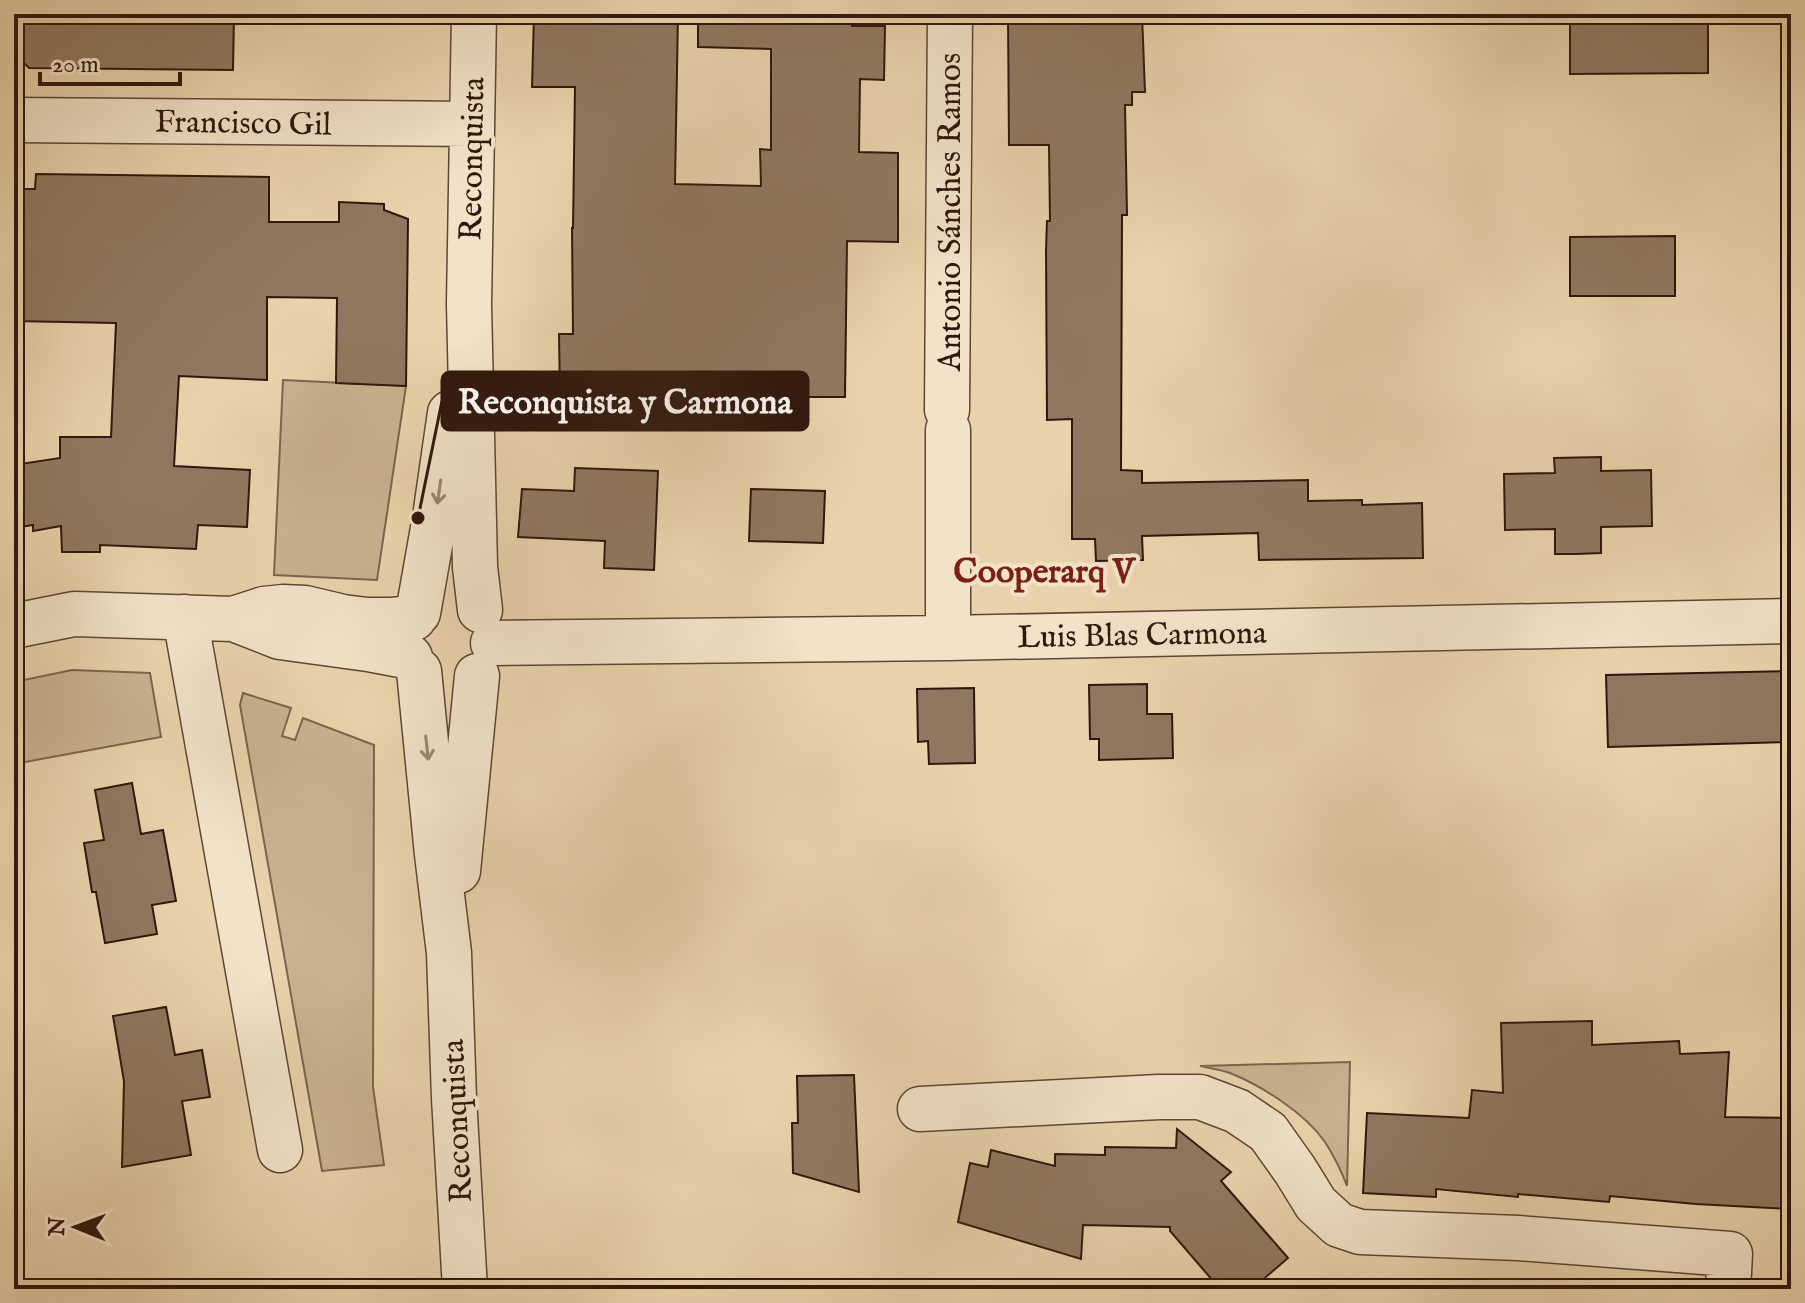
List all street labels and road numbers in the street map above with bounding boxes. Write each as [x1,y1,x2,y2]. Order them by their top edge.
street label: Antonio Sánches Ramos [931,53,972,372]
street label: Reconquista [452,77,495,241]
street label: Francisco Gil [154,102,332,147]
street label: Luis Blas Carmona [1017,614,1267,659]
street label: Reconquista [434,1038,483,1204]

